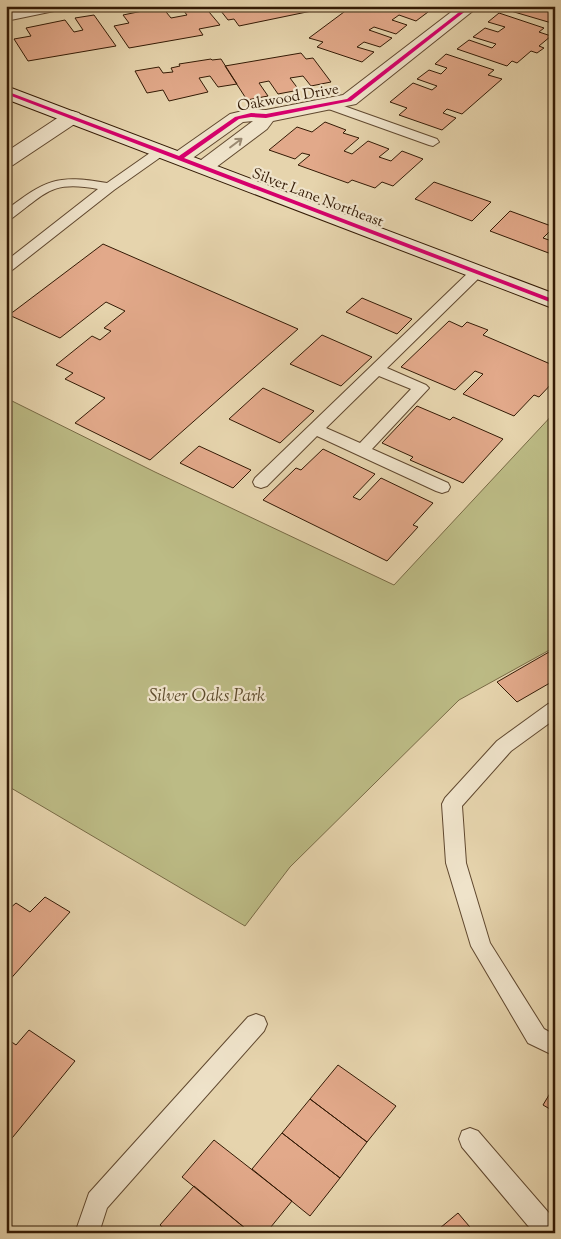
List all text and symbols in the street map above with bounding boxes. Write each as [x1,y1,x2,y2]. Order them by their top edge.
street label: Oakwood Drive [236,79,341,118]
one-way arrow [229,138,243,148]
street label: Silver Lane Northeast [249,164,386,233]
park label: Silver Oaks Park [149,684,265,710]

